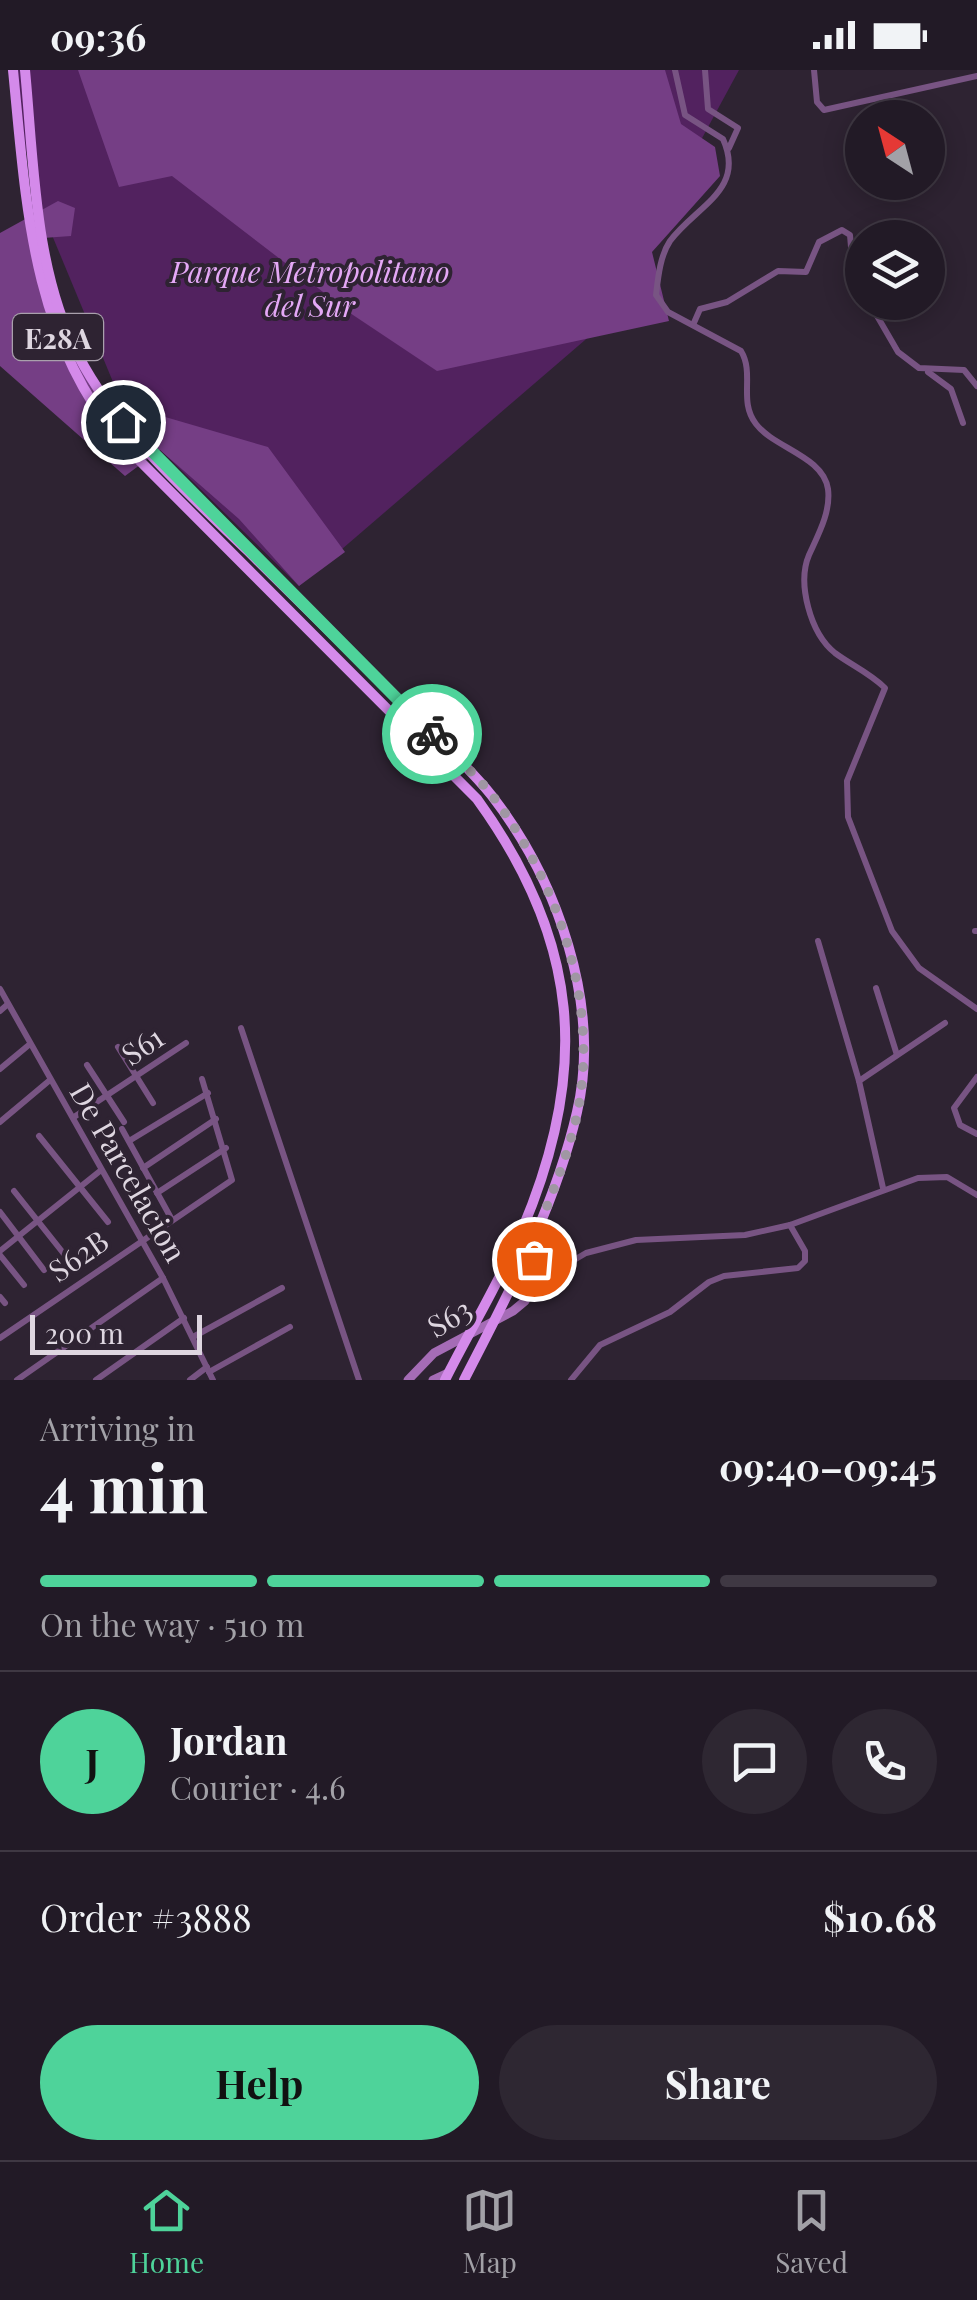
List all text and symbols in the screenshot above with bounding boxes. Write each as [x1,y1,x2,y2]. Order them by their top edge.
text: 09:36 [50,10,146,61]
north arrow [845,100,945,200]
map controls [845,100,945,320]
button: layers [845,220,945,320]
park label: Parque Metropolitano del Sur [169,251,450,325]
road number: E28A [13,314,103,360]
pin [81,380,166,465]
icon: home [96,395,151,450]
courier [382,684,482,784]
icon: bike [405,707,460,762]
street label: S61 [113,1016,171,1074]
street label: De Parcelacion [62,1075,196,1269]
pin [492,1217,577,1302]
street label: S62B [40,1220,116,1290]
icon: bag [507,1232,562,1287]
street label: S63 [419,1288,479,1346]
scale bar [30,1310,202,1354]
text: 200 m [45,1314,124,1351]
text: Arriving in [40,1406,195,1449]
text: 09:40–09:45 [719,1440,937,1491]
text: 4 min [40,1443,208,1529]
text: On the way · 510 m [40,1602,304,1645]
button: chat [702,1709,807,1814]
button: phone [832,1709,937,1814]
text: Jordan [170,1714,288,1765]
text: J [86,1736,99,1787]
text: Courier · 4.6 [170,1765,346,1808]
text: Order #3888 [40,1891,252,1942]
text: $10.68 [823,1891,937,1942]
button: Help [40,2025,479,2140]
button: Share [499,2025,937,2140]
tab: Home [129,2183,204,2280]
tab: Map [462,2183,517,2280]
tab: Saved [775,2183,848,2280]

